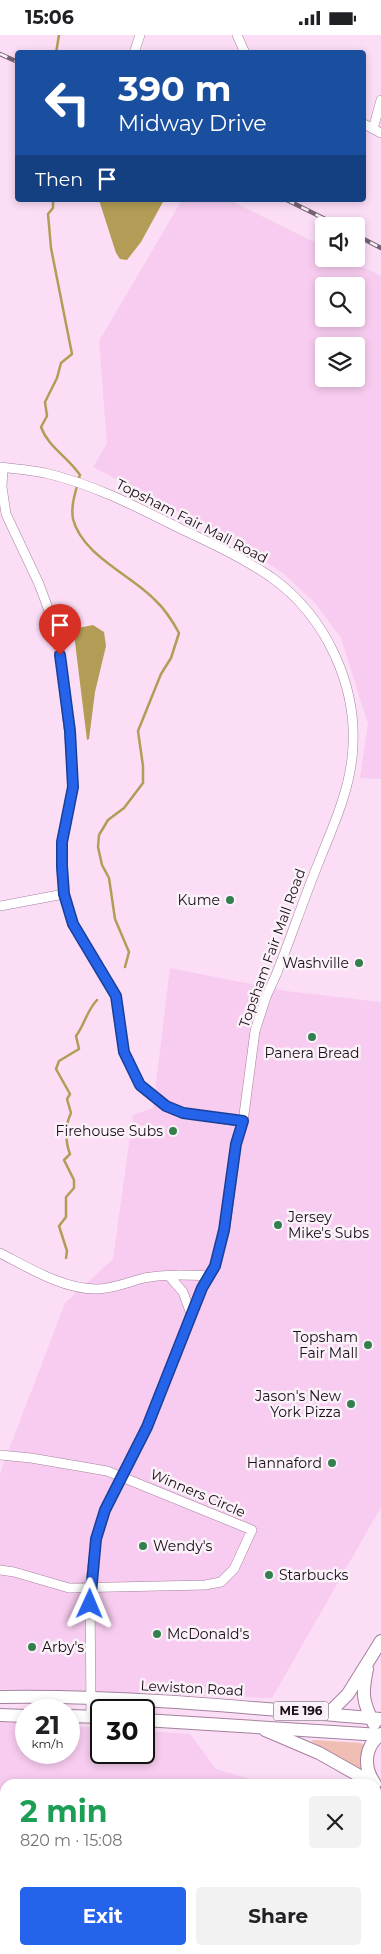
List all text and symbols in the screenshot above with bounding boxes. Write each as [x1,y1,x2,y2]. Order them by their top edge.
text: 15:06 [25,6,74,29]
text: 390 m [118,67,231,110]
icon: left [35,70,100,135]
text: Midway Drive [118,110,267,137]
icon: arrive [93,165,121,193]
text: Then [35,168,83,191]
map controls [315,217,365,387]
button: sound [315,217,365,267]
button: search [315,277,365,327]
button: layers [315,337,365,387]
street label: Topsham Fair Mall Road [113,475,271,567]
pin [39,604,81,655]
icon: arrive [46,611,74,639]
street label: Topsham Fair Mall Road [235,866,309,1030]
place label: Kume [178,891,220,909]
marker: Kume [224,894,236,906]
place label: Washville [282,954,349,972]
marker: Washville [353,957,365,969]
marker: Panera Bread [306,1031,318,1043]
place label: Panera Bread [265,1044,359,1062]
place label: Firehouse Subs [56,1122,163,1140]
marker: Firehouse Subs [167,1125,179,1137]
place label: Jersey Mike's Subs [287,1208,369,1242]
marker: Jersey Mike's Subs [272,1219,284,1231]
place label: Topsham Fair Mall [293,1328,358,1362]
marker: Topsham Fair Mall [362,1339,374,1351]
place label: Jason's New York Pizza [254,1387,342,1421]
marker: Jason's New York Pizza [345,1398,357,1410]
place label: Hannaford [247,1454,322,1472]
marker: Hannaford [326,1457,338,1469]
street label: Winners Circle [148,1465,248,1521]
place label: Wendy's [153,1537,213,1555]
marker: Wendy's [137,1540,149,1552]
place label: Starbucks [279,1566,349,1584]
marker: Starbucks [263,1569,275,1581]
position arrow [63,1577,115,1629]
place label: McDonald's [167,1625,249,1643]
marker: McDonald's [151,1628,163,1640]
place label: Arby's [42,1638,84,1656]
marker: Arby's [26,1641,38,1653]
street label: Lewiston Road [140,1676,244,1700]
speed limit sign: 30 [90,1699,155,1764]
road number: ME 196 [274,1701,328,1720]
text: 21 [35,1710,60,1740]
text: km/h [31,1736,64,1751]
text: 2 min [20,1793,107,1830]
button: close [309,1796,361,1848]
text: 820 m · 15:08 [20,1831,122,1850]
button: Exit [20,1887,186,1945]
button: Share [196,1887,361,1945]

